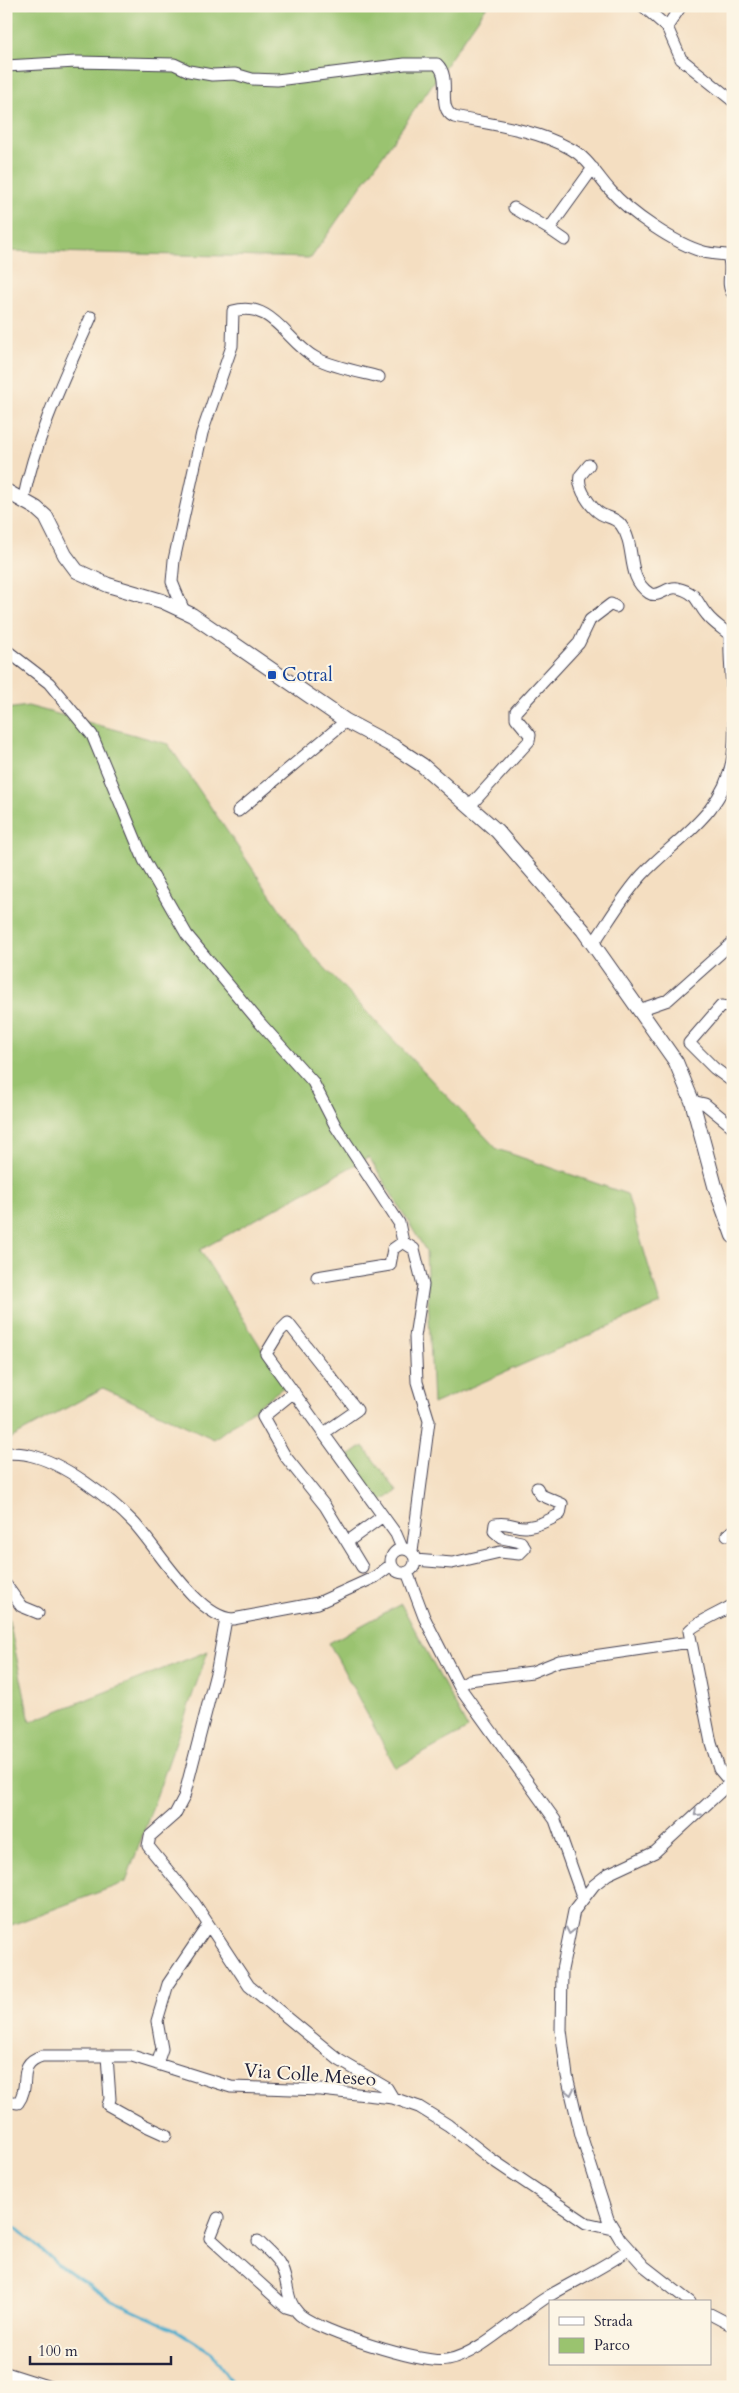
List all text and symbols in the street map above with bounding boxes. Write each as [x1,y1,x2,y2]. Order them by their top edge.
place label: Cotral [282,662,333,688]
marker: Cotral [266,669,278,681]
one-way arrow [693,1807,702,1816]
one-way arrow [565,1926,575,1935]
street label: Via Colle Meseo [243,2057,377,2093]
one-way arrow [564,2087,575,2096]
legend [549,2300,712,2366]
text: Strada [594,2311,633,2331]
scale bar [30,2333,171,2365]
text: Parco [594,2335,630,2355]
text: 100 m [38,2341,78,2361]

